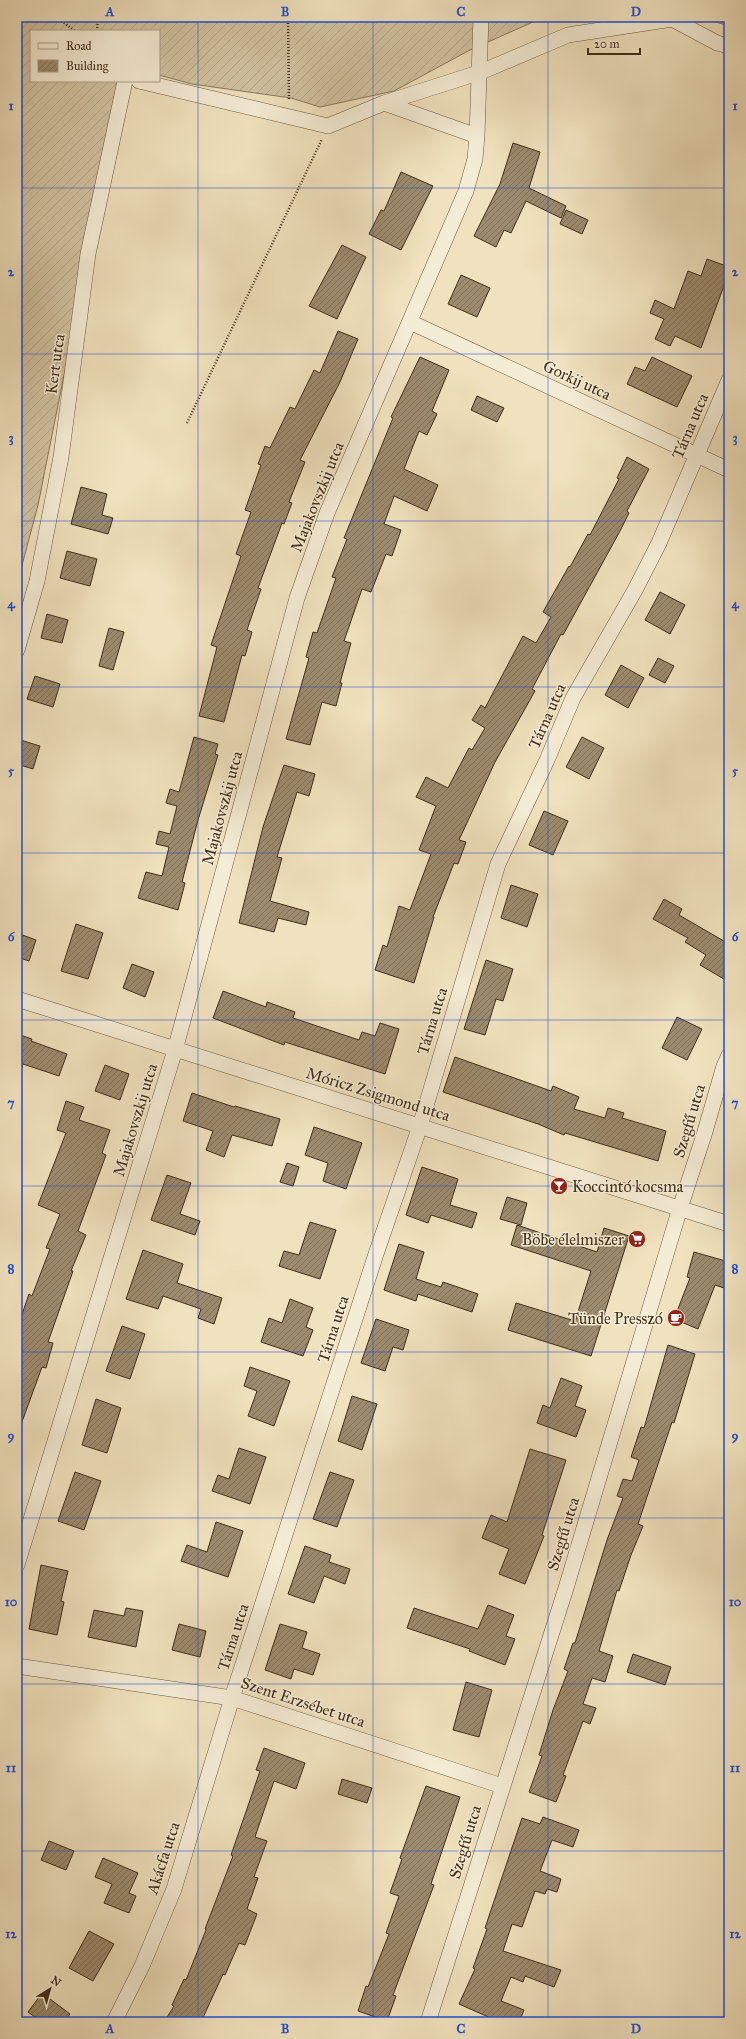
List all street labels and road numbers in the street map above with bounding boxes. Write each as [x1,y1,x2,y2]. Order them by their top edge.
street label: Kert utca [41,332,69,395]
street label: Gorkij utca [540,356,614,404]
street label: Tárna utca [668,390,712,462]
street label: Majakovszkij utca [286,439,348,555]
street label: Tárna utca [524,680,570,752]
street label: Majakovszkij utca [198,749,246,867]
street label: Tárna utca [413,985,451,1057]
street label: Majakovszkij utca [109,1061,161,1179]
street label: Móricz Zsigmond utca [303,1063,452,1126]
street label: Szegfű utca [669,1082,710,1160]
street label: Tárna utca [313,1293,353,1365]
street label: Szegfű utca [543,1495,584,1573]
street label: Tárna utca [213,1601,253,1673]
street label: Szent Erzsébet utca [238,1673,368,1731]
street label: Szegfű utca [445,1803,486,1881]
street label: Akácfa utca [142,1819,184,1898]

